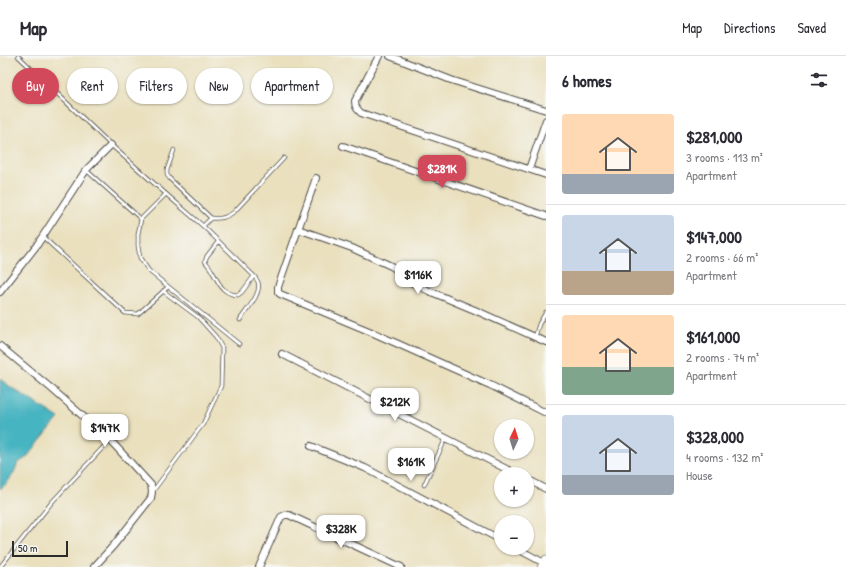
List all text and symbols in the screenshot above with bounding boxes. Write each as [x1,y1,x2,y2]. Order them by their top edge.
text: Map [20,15,47,41]
text: Map [682,18,702,37]
text: Directions [724,18,775,37]
text: Saved [797,18,826,37]
chip: Buy [12,68,59,104]
chip: Rent [67,68,118,104]
chip: Filters [126,68,187,104]
chip: New [195,68,243,104]
chip: Apartment [251,68,333,104]
text: 6 homes [562,69,612,92]
icon: filters [808,69,830,91]
text: $281,000 [686,125,742,148]
icon: home [594,130,642,178]
text: 3 rooms · 113 m² [686,148,763,166]
pin: $281K [414,155,470,189]
text: $281K [427,159,457,177]
text: Apartment [686,166,737,184]
text: $147,000 [686,225,742,248]
icon: home [594,231,642,279]
text: 2 rooms · 66 m² [686,248,758,266]
pin: $116K [390,261,446,295]
text: $116K [404,265,432,283]
text: Apartment [686,266,737,284]
text: $161,000 [686,325,740,348]
icon: home [594,331,642,379]
text: 2 rooms · 74 m² [686,348,759,366]
text: Apartment [686,366,737,384]
pin: $212K [367,388,423,422]
text: $212K [380,392,410,410]
pin: $147K [77,414,133,448]
text: $147K [90,418,120,436]
north arrow [494,419,534,459]
map controls [494,419,534,555]
text: $328,000 [686,425,744,448]
icon: home [594,431,642,479]
pin: $161K [383,448,439,482]
text: 4 rooms · 132 m² [686,448,763,466]
text: $161K [397,452,425,470]
text: House [686,466,713,484]
button: + [494,467,534,507]
pin: $328K [313,515,369,549]
button: − [494,515,534,555]
text: $328K [326,519,356,537]
scale bar [12,539,68,558]
text: 50 m [18,541,38,555]

